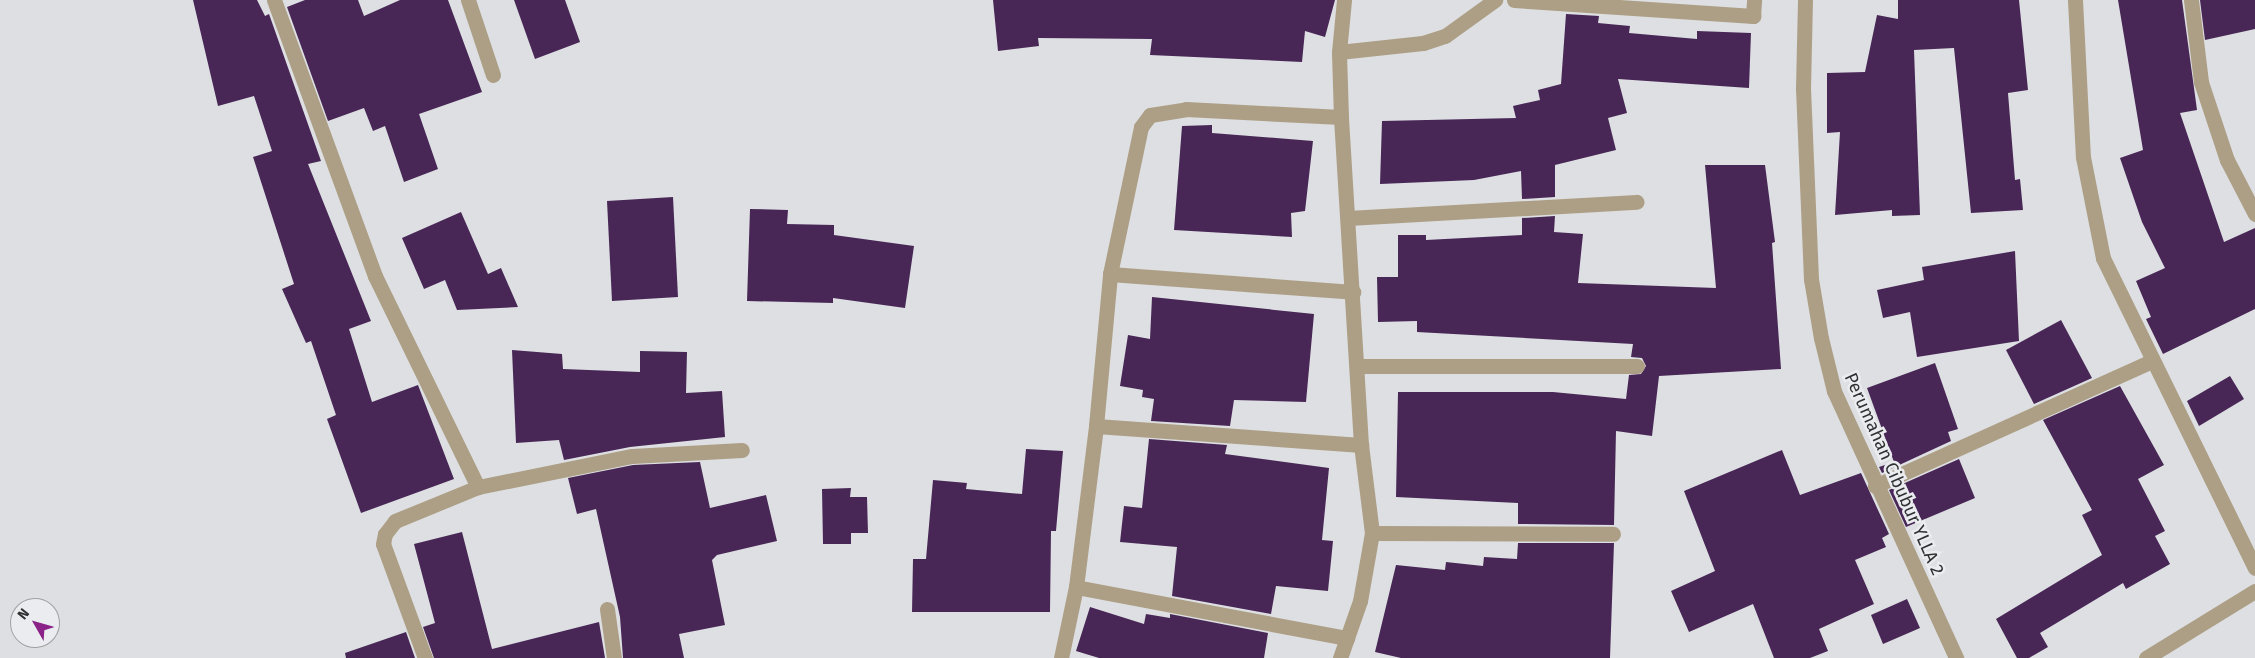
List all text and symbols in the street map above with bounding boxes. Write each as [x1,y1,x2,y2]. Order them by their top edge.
street label: Perumahan Cibubur YLLA 2 [1840,370,1948,578]
north arrow [10,598,60,648]
text: N [14,605,33,623]

